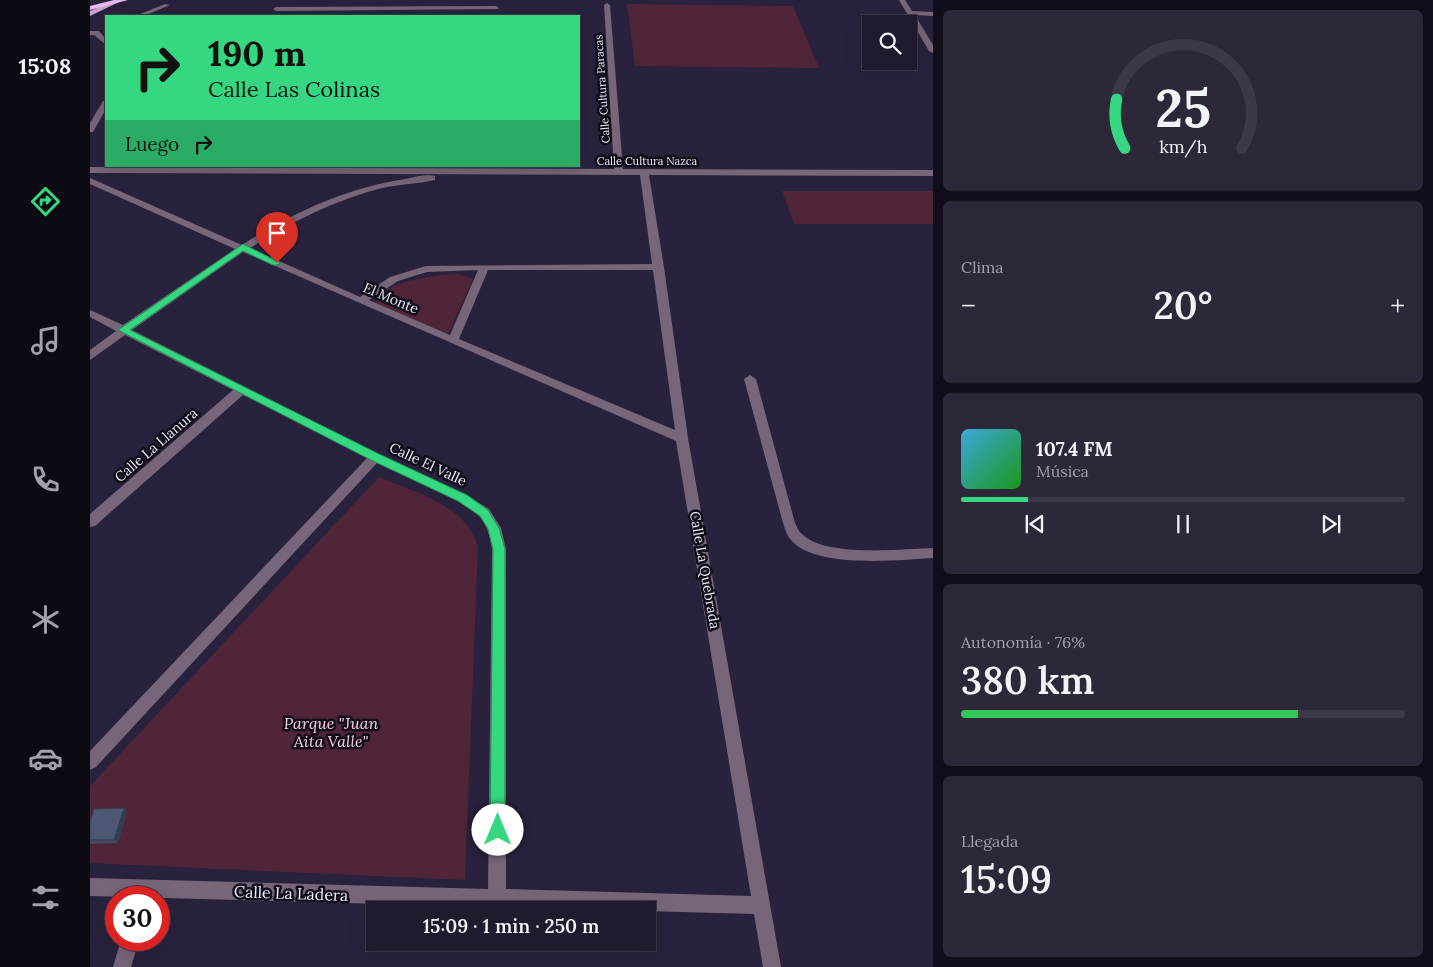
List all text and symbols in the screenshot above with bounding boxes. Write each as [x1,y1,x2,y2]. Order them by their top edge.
map controls [862,15,917,70]
button: search [862,15,917,70]
text: 190 m [208,31,306,76]
street label: Calle Cultura Paracas [591,34,613,144]
icon: right [125,35,190,100]
text: 15:08 [19,52,71,80]
text: Calle Las Colinas [208,75,380,103]
text: 25 [1155,75,1211,141]
icon: right [189,130,217,158]
text: Luego [125,132,179,156]
text: km/h [1159,135,1207,158]
street label: Calle Cultura Nazca [597,154,698,168]
icon: directions [28,184,63,219]
pin [256,212,298,263]
icon: arrive [263,219,291,247]
text: Clima [961,257,1004,277]
street label: El Monte [361,278,422,318]
text: 20° [1153,281,1213,329]
text: − [961,288,976,324]
text: + [1390,288,1405,324]
icon: music [28,323,63,358]
street label: Calle La Llanura [111,404,201,486]
text: 107.4 FM [1036,437,1113,461]
street label: Calle El Valle [386,438,470,490]
text: Música [1036,461,1089,481]
icon: phone [28,462,63,497]
street label: Calle La Quebrada [686,510,724,630]
icon: previous [1021,510,1049,538]
icon: pause [1169,510,1197,538]
icon: next [1317,510,1345,538]
icon: climate [28,602,63,637]
text: Autonomía · 76% [961,632,1085,652]
text: 380 km [961,656,1094,704]
park label: Parque "Juan Aita Valle" [284,713,378,751]
icon: car [28,741,63,776]
position arrow [471,803,523,855]
text: Llegada [961,831,1018,851]
text: 15:09 [961,855,1052,903]
icon: filters [28,880,63,915]
street label: Calle La Ladera [234,881,348,905]
speed limit sign: 30 [105,886,170,951]
text: 15:09 · 1 min · 250 m [423,914,599,938]

